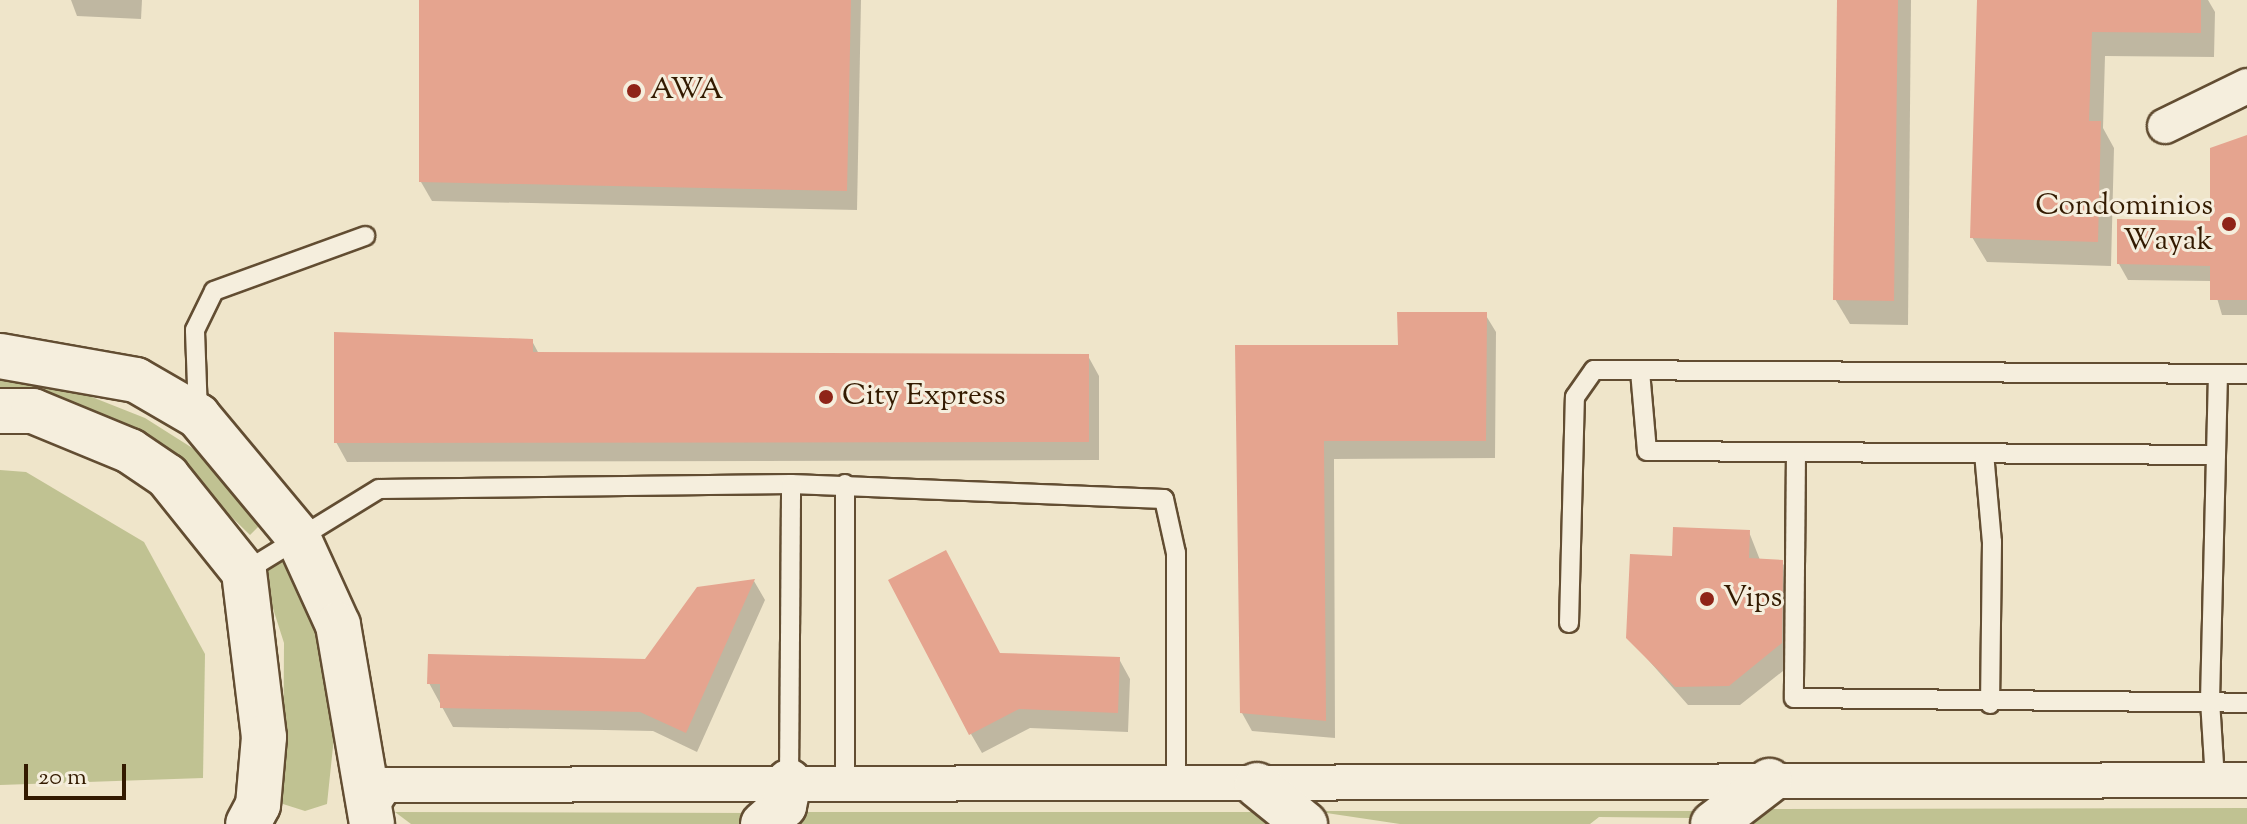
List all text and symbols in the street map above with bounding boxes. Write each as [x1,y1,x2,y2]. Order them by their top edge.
place label: AWA [650,73,724,109]
marker: AWA [625,82,643,100]
place label: Condominios Wayak [2035,189,2213,260]
marker: Condominios Wayak [2220,215,2238,233]
place label: City Express [842,379,1005,415]
marker: City Express [817,388,835,406]
place label: Vips [1723,581,1782,617]
marker: Vips [1698,590,1716,608]
scale bar [28,748,130,798]
text: 20 m [38,761,87,795]

